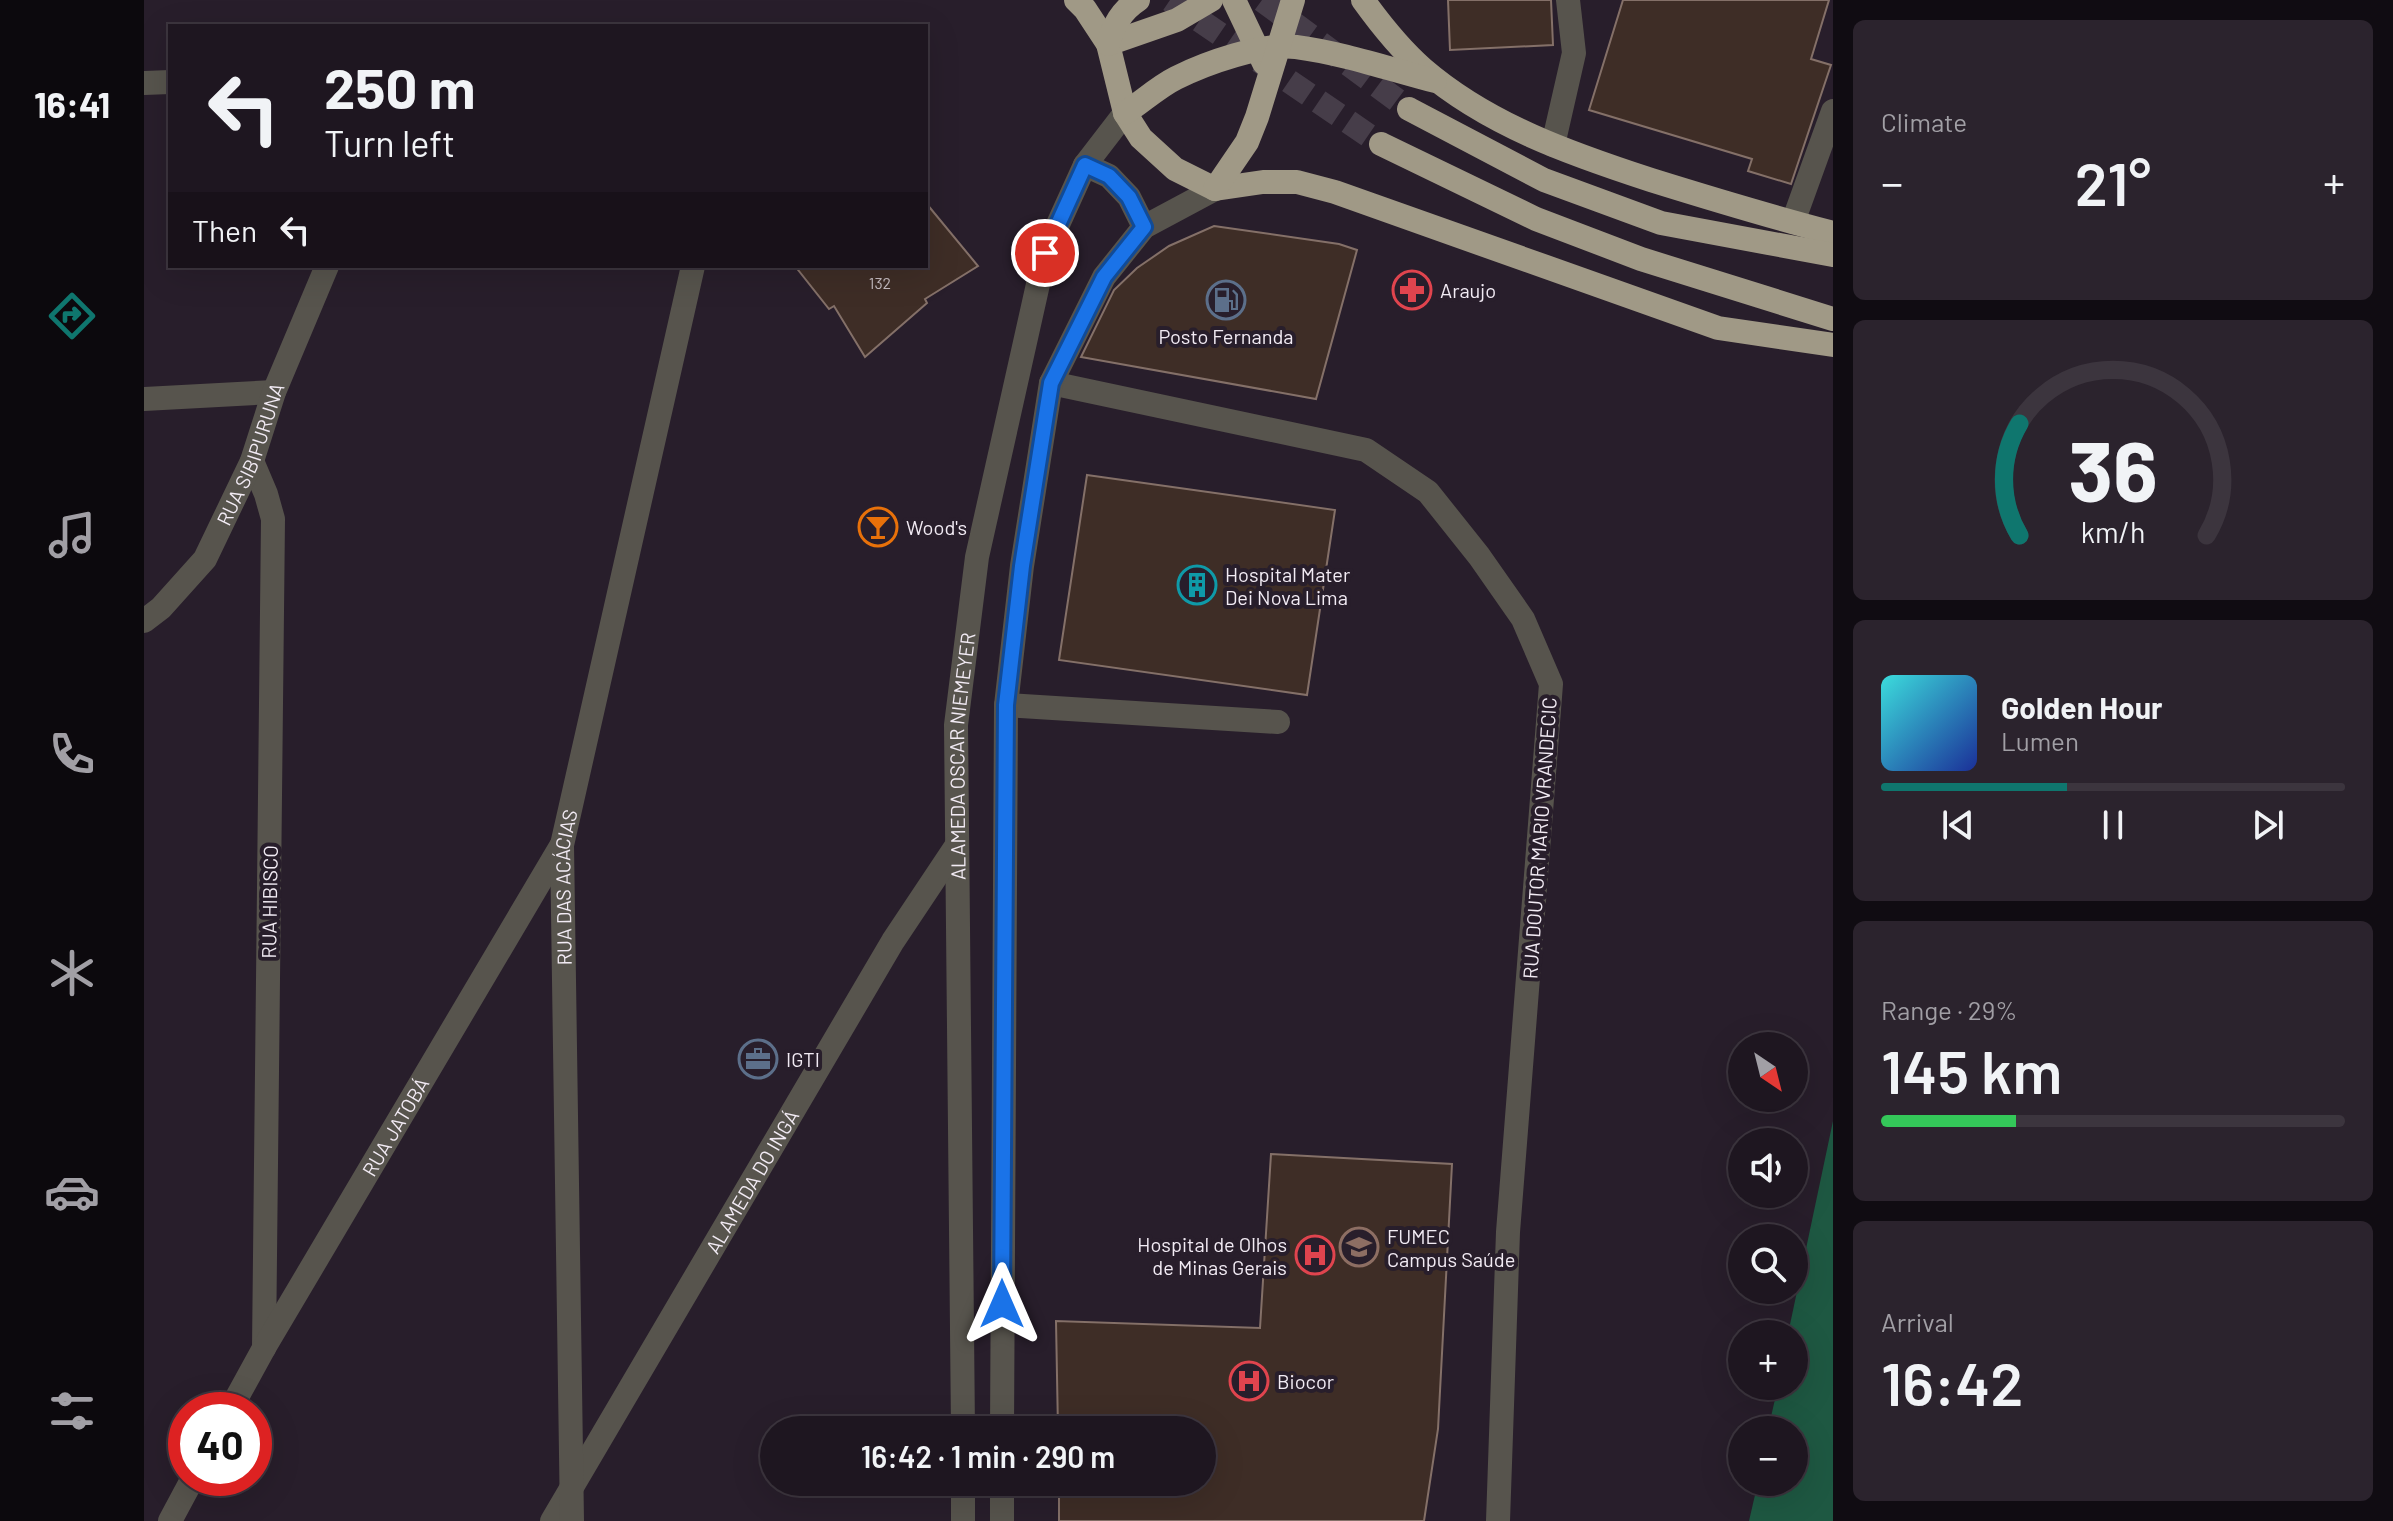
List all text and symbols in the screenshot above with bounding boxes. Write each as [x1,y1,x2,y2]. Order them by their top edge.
text: 250 m [324,53,475,120]
icon: left [192,56,296,160]
text: 16:41 [34,82,110,125]
text: Climate [1881,106,1967,137]
text: Turn left [324,121,455,164]
text: 21° [2075,146,2151,218]
text: − [1881,155,1903,208]
text: + [2323,155,2345,208]
icon: left [273,208,317,252]
text: Then [192,212,257,248]
pin [1011,219,1079,287]
icon: arrive [1023,231,1067,275]
pharmacy icon: Araujo [1391,269,1433,311]
house number: 132 [869,273,891,292]
place label: Araujo [1440,278,1496,302]
fuel station icon: Posto Fernanda [1205,279,1247,321]
icon: directions [44,288,100,344]
place label: Posto Fernanda [1158,324,1294,348]
street label: RUA SIBIPURUNA [211,379,289,529]
text: 36 [2068,419,2158,519]
bar icon: Wood's [857,506,899,548]
icon: music [44,507,100,563]
text: km/h [2081,514,2145,549]
place label: Wood's [906,515,967,539]
place label: Hospital Mater Dei Nova Lima [1225,562,1350,609]
building icon: Hospital Mater Dei Nova Lima [1176,564,1218,606]
street label: ALAMEDA OSCAR NIEMEYER [944,631,979,880]
text: Golden Hour [2001,689,2163,725]
street label: RUA DOUTOR MARIO VRANDECIC [1517,696,1561,980]
text: Lumen [2001,725,2079,756]
icon: phone [44,726,100,782]
icon: previous [1936,803,1980,847]
icon: pause [2091,803,2135,847]
icon: next [2246,803,2290,847]
street label: RUA DAS ACÁCIAS [549,807,582,966]
street label: RUA HIBISCO [256,845,282,959]
icon: climate [44,945,100,1001]
text: Range · 29% [1881,994,2017,1025]
north arrow [1728,1032,1808,1112]
map controls [1728,1032,1808,1496]
text: 145 km [1881,1034,2062,1106]
office icon: IGTI [737,1038,779,1080]
place label: IGTI [786,1047,820,1071]
street label: RUA JATOBÁ [357,1073,433,1180]
street label: ALAMEDA DO INGÁ [700,1105,803,1258]
button: sound [1728,1128,1808,1208]
icon: car [44,1164,100,1220]
place label: FUMEC Campus Saúde [1387,1224,1515,1271]
button: search [1728,1224,1808,1304]
school or university icon: FUMEC Campus Saúde [1338,1226,1380,1268]
place label: Hospital de Olhos de Minas Gerais [1137,1232,1287,1279]
hospital icon: Hospital de Olhos de Minas Gerais [1294,1234,1336,1276]
position arrow [960,1262,1044,1346]
text: Arrival [1881,1306,1954,1337]
button: + [1728,1320,1808,1400]
text: 16:42 [1881,1346,2023,1418]
hospital icon: Biocor [1228,1360,1270,1402]
place label: Biocor [1277,1369,1334,1393]
icon: filters [44,1383,100,1439]
speed limit sign: 40 [168,1392,272,1496]
button: − [1728,1416,1808,1496]
text: 16:42 · 1 min · 290 m [861,1438,1115,1474]

